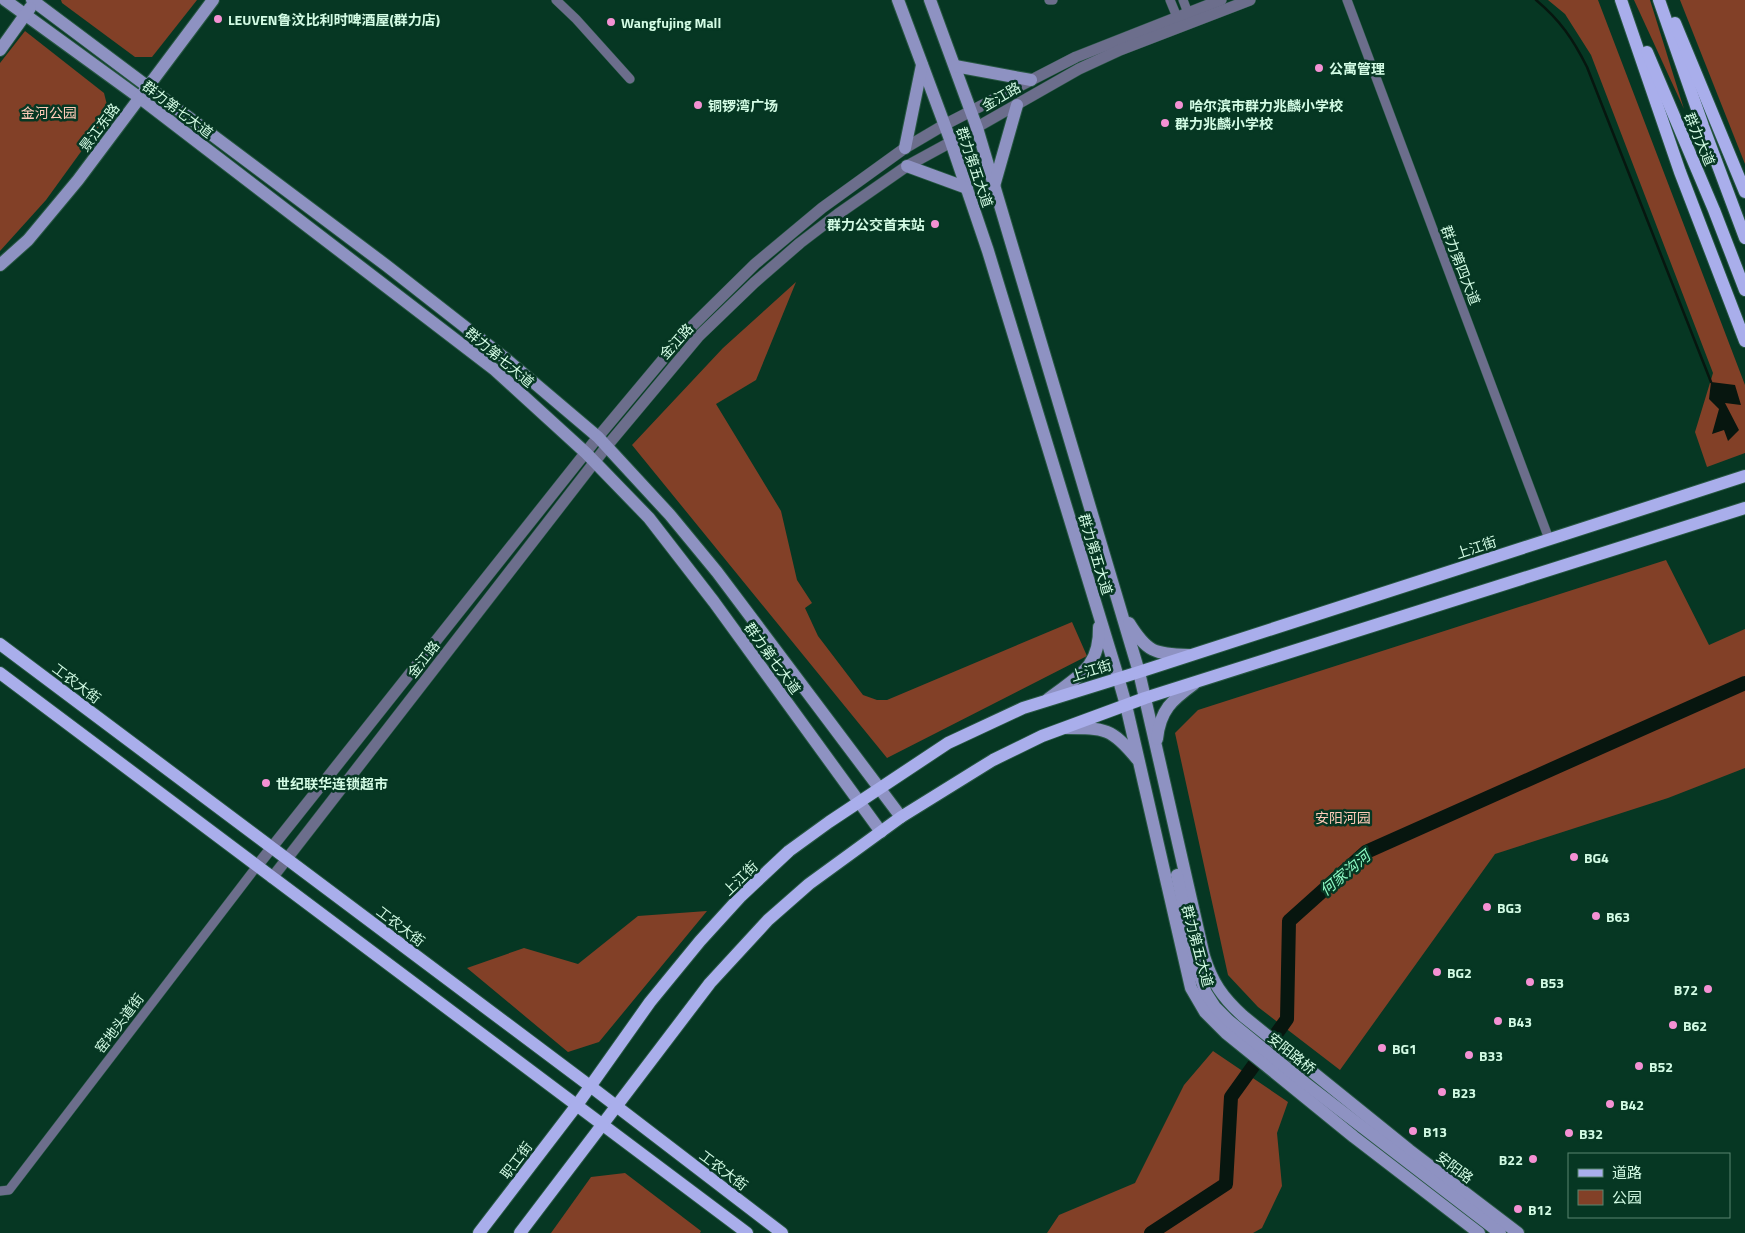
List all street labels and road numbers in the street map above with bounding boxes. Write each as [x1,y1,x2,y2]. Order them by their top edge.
street label: 群力第七大道 [138,75,218,143]
street label: 金江路 [978,76,1024,116]
street label: 景江东路 [74,98,124,156]
street label: 群力大道 [1679,109,1721,169]
street label: 群力第五大道 [951,124,999,210]
street label: 群力第四大道 [1436,222,1486,308]
street label: 金江路 [654,318,698,364]
street label: 群力第七大道 [461,322,539,392]
street label: 群力第五大道 [1074,511,1118,597]
street label: 上江街 [1453,531,1499,563]
street label: 群力第七大道 [740,618,806,698]
street label: 金江路 [402,636,444,682]
street label: 上江街 [1068,654,1114,686]
street label: 工农大街 [48,658,106,708]
street label: 上江街 [718,856,762,900]
street label: 工农大街 [372,901,430,951]
street label: 群力第五大道 [1177,903,1219,989]
street label: 窑地头道街 [90,989,148,1057]
street label: 安阳路桥 [1264,1027,1320,1079]
street label: 职工街 [495,1137,537,1183]
street label: 工农大街 [695,1145,753,1195]
street label: 安阳路 [1432,1146,1478,1188]

